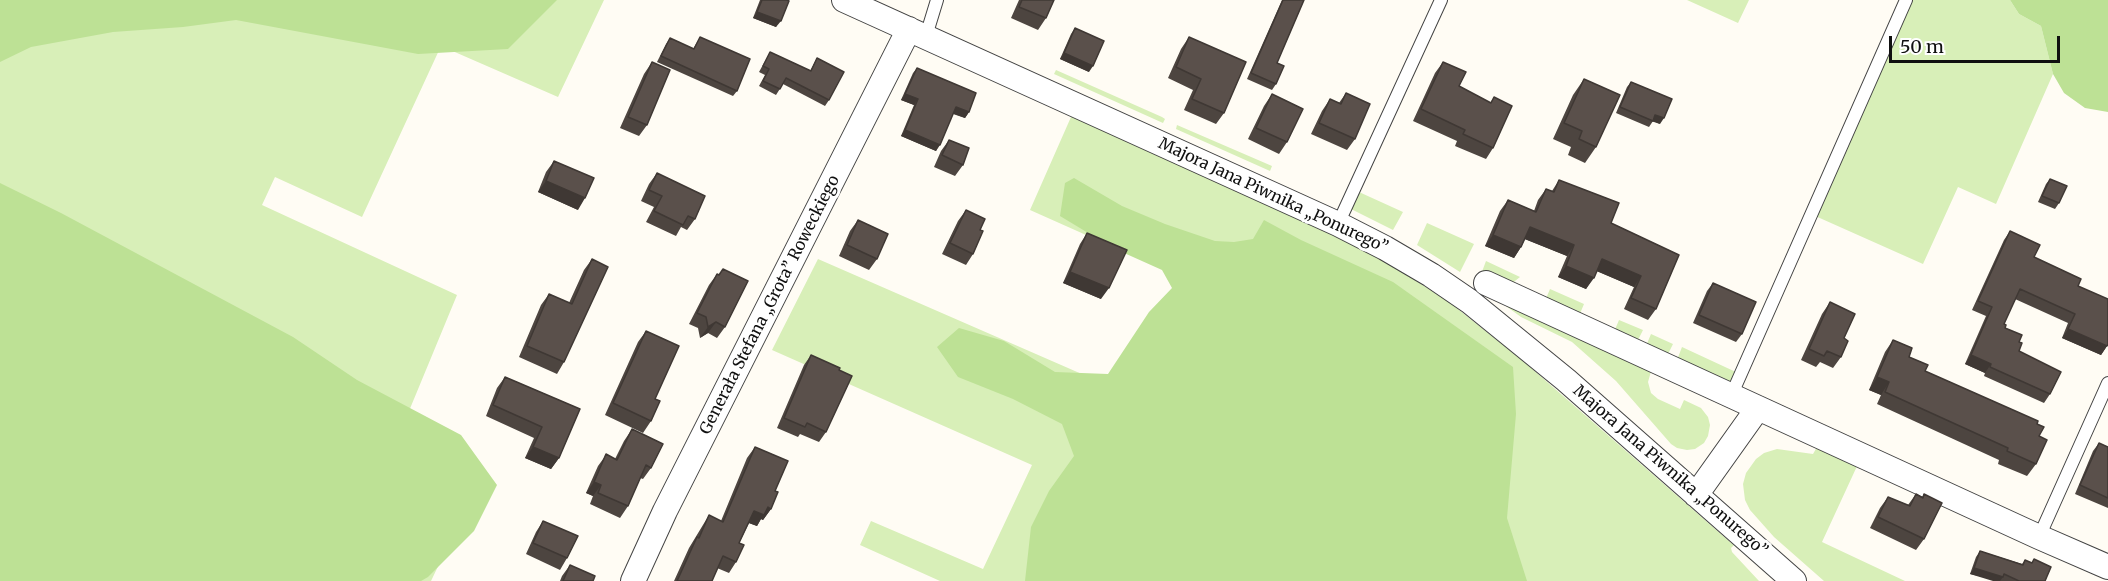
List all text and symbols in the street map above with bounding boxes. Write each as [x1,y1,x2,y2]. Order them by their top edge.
scale bar [1892,24,2063,62]
text: 50 m [1900,35,1944,58]
street label: Majora Jana Piwnika „Ponurego” [1155,134,1391,258]
street label: Generała Stefana „Grota” Roweckiego [696,172,844,438]
street label: Majora Jana Piwnika „Ponurego” [1569,381,1771,561]

